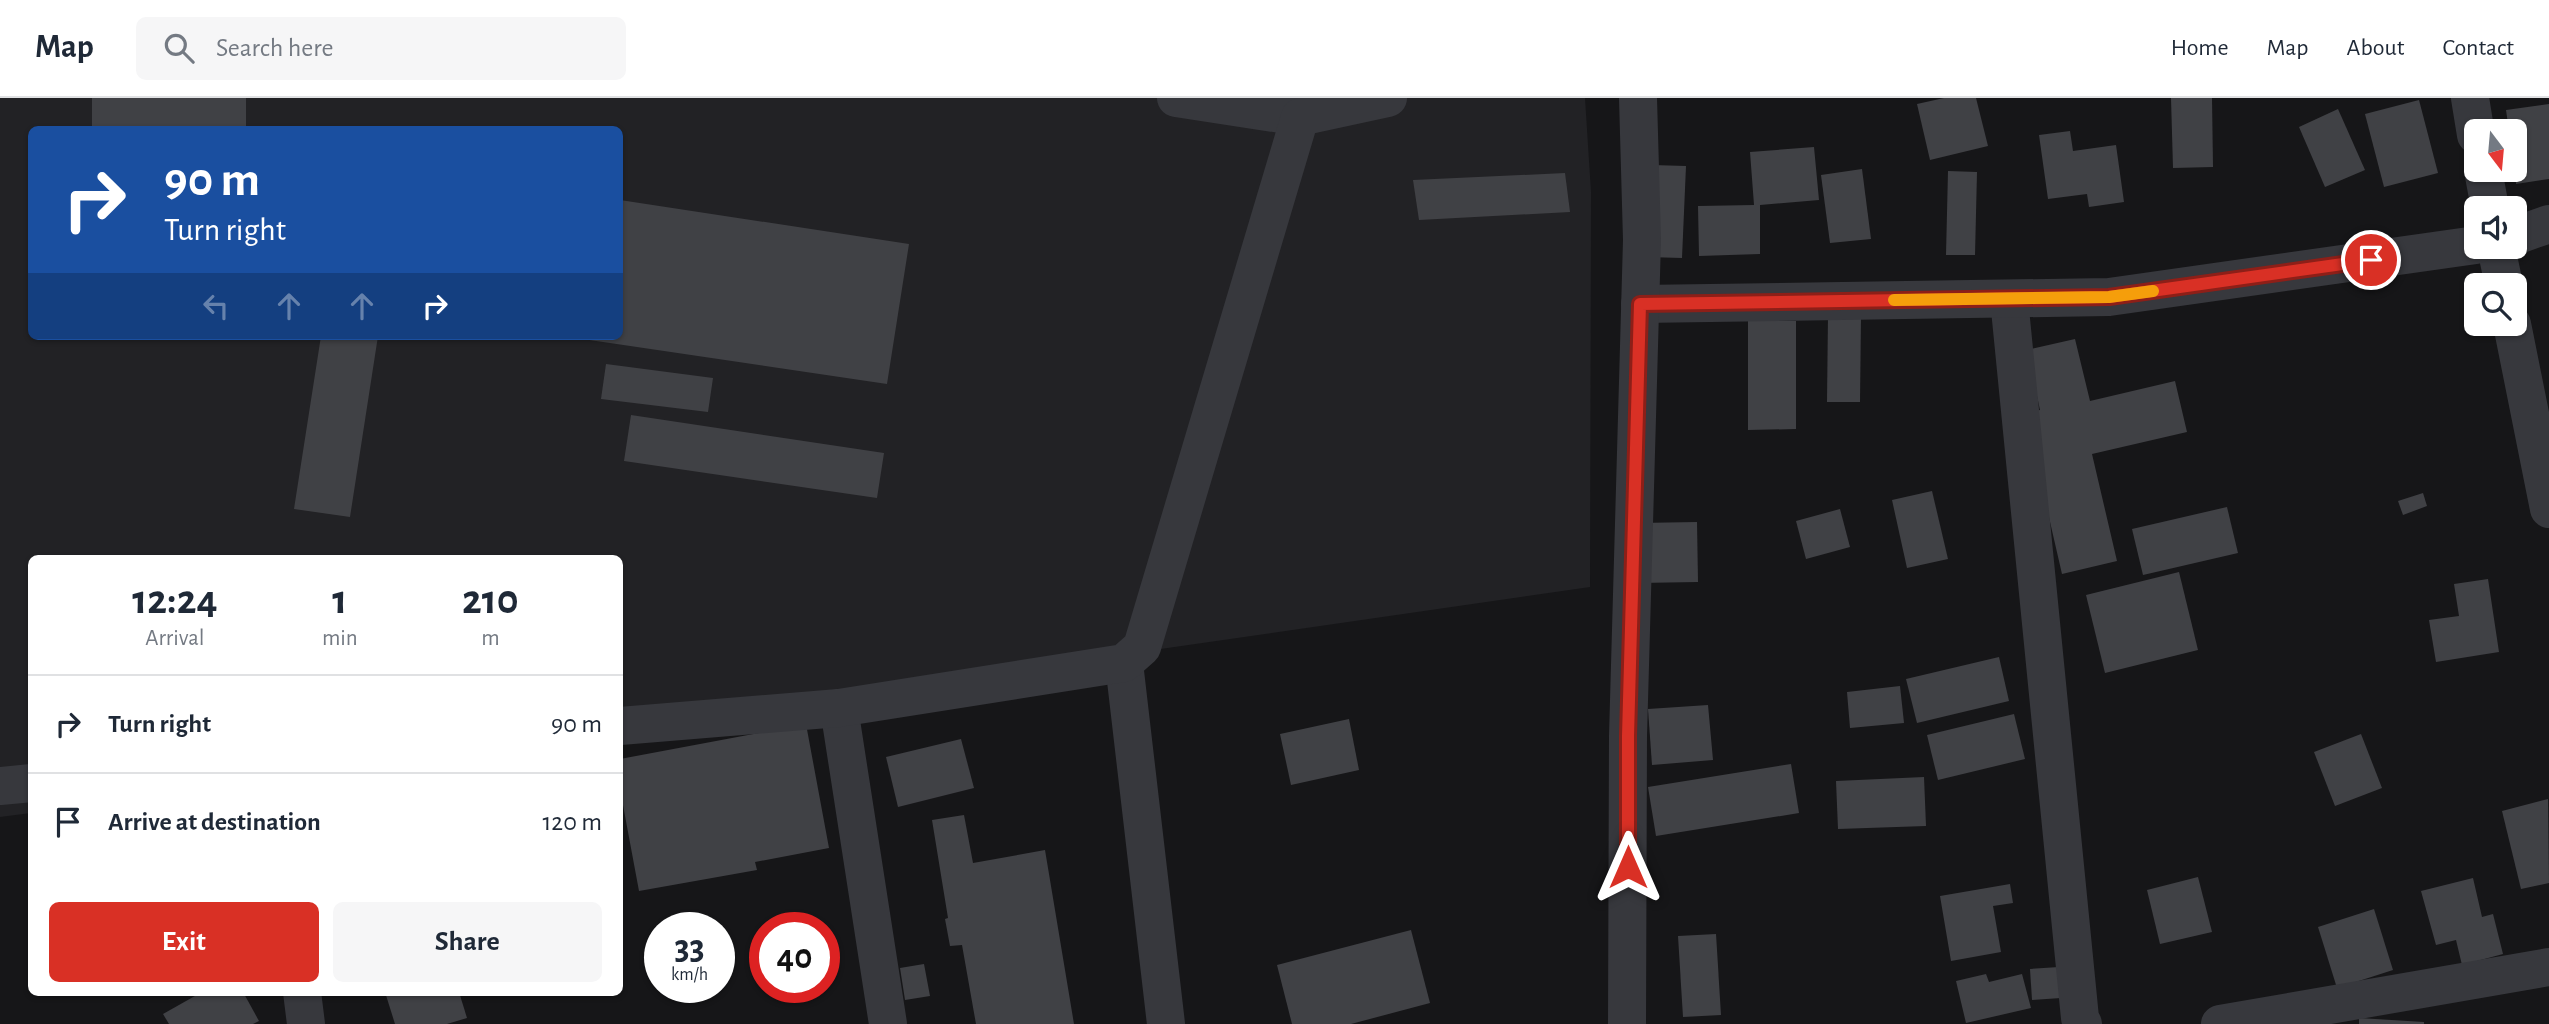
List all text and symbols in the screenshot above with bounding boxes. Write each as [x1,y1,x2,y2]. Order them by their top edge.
search box [136,17,626,80]
icon: search [160,29,198,67]
text: Map [35,31,94,64]
text: Search here [216,35,334,61]
text: Home [2171,36,2229,60]
text: Map [2267,36,2309,60]
text: About [2347,36,2404,60]
text: Contact [2442,36,2514,60]
north arrow [2464,119,2527,182]
map controls [2464,119,2527,336]
icon: right [49,154,140,245]
text: 90 m [164,156,260,205]
button: sound [2464,196,2527,259]
text: Turn right [164,214,286,246]
pin [2341,230,2401,290]
icon: arrive [2352,241,2390,279]
button: search [2464,273,2527,336]
icon: left [197,287,235,325]
icon: ahead [270,287,308,325]
icon: ahead [343,287,381,325]
icon: right [416,287,454,325]
text: 12:24 [132,579,218,621]
text: 1 [332,579,347,621]
text: 210 [462,579,519,621]
text: Arrival [145,627,205,650]
text: min [322,627,358,650]
text: m [481,627,500,650]
icon: right [49,705,87,743]
text: Turn right [108,711,211,737]
text: 90 m [551,711,602,737]
icon: arrive [49,803,87,841]
text: Arrive at destination [108,809,321,835]
text: 120 m [542,809,602,835]
position arrow [1591,830,1665,904]
button: Exit [49,902,319,982]
button: Share [333,902,602,982]
speed limit sign: 40 [749,912,840,1003]
text: 33 [674,931,705,966]
text: km/h [671,966,708,984]

